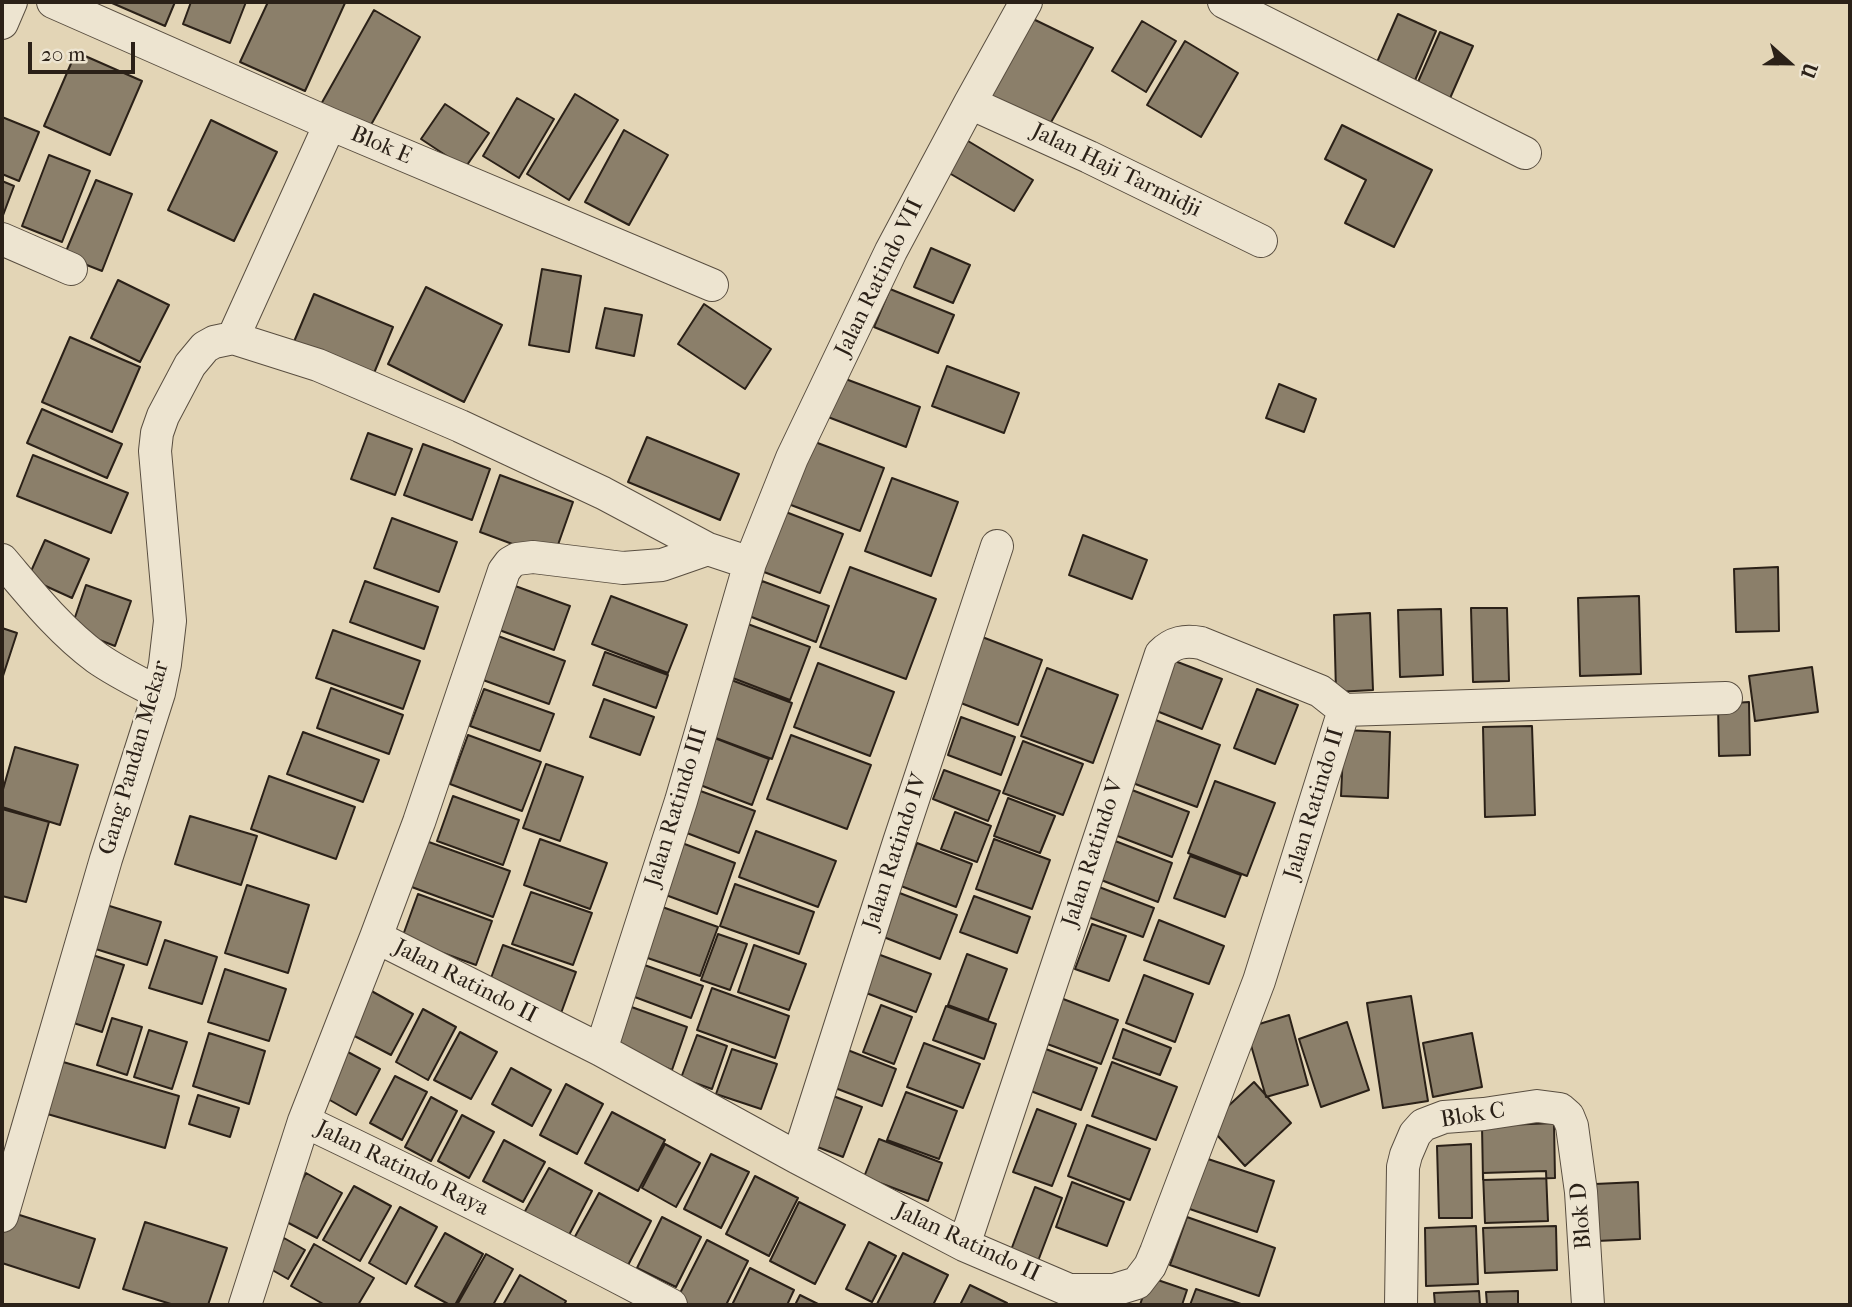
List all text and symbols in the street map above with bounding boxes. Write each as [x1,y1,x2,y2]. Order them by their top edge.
scale bar [32,28,138,72]
north arrow [1754,28,1824,98]
text: 20 m [41,42,85,66]
text: U [1796,60,1822,81]
street label: Jalan Haji Tarmidji [1027,118,1205,224]
street label: Blok E [346,121,416,171]
street label: Jalan Ratindo VII [830,195,930,361]
street label: Gang Pandan Mekar [94,658,176,858]
street label: Jalan Ratindo III [640,724,714,890]
street label: Jalan Ratindo II [1279,725,1351,883]
street label: Jalan Ratindo IV [858,770,934,934]
street label: Jalan Ratindo V [1057,775,1131,931]
street label: Jalan Ratindo II [389,934,541,1030]
street label: Blok C [1439,1097,1507,1135]
street label: Jalan Ratindo Raya [311,1115,493,1223]
street label: Blok D [1565,1181,1599,1251]
street label: Jalan Ratindo II [890,1197,1044,1289]

